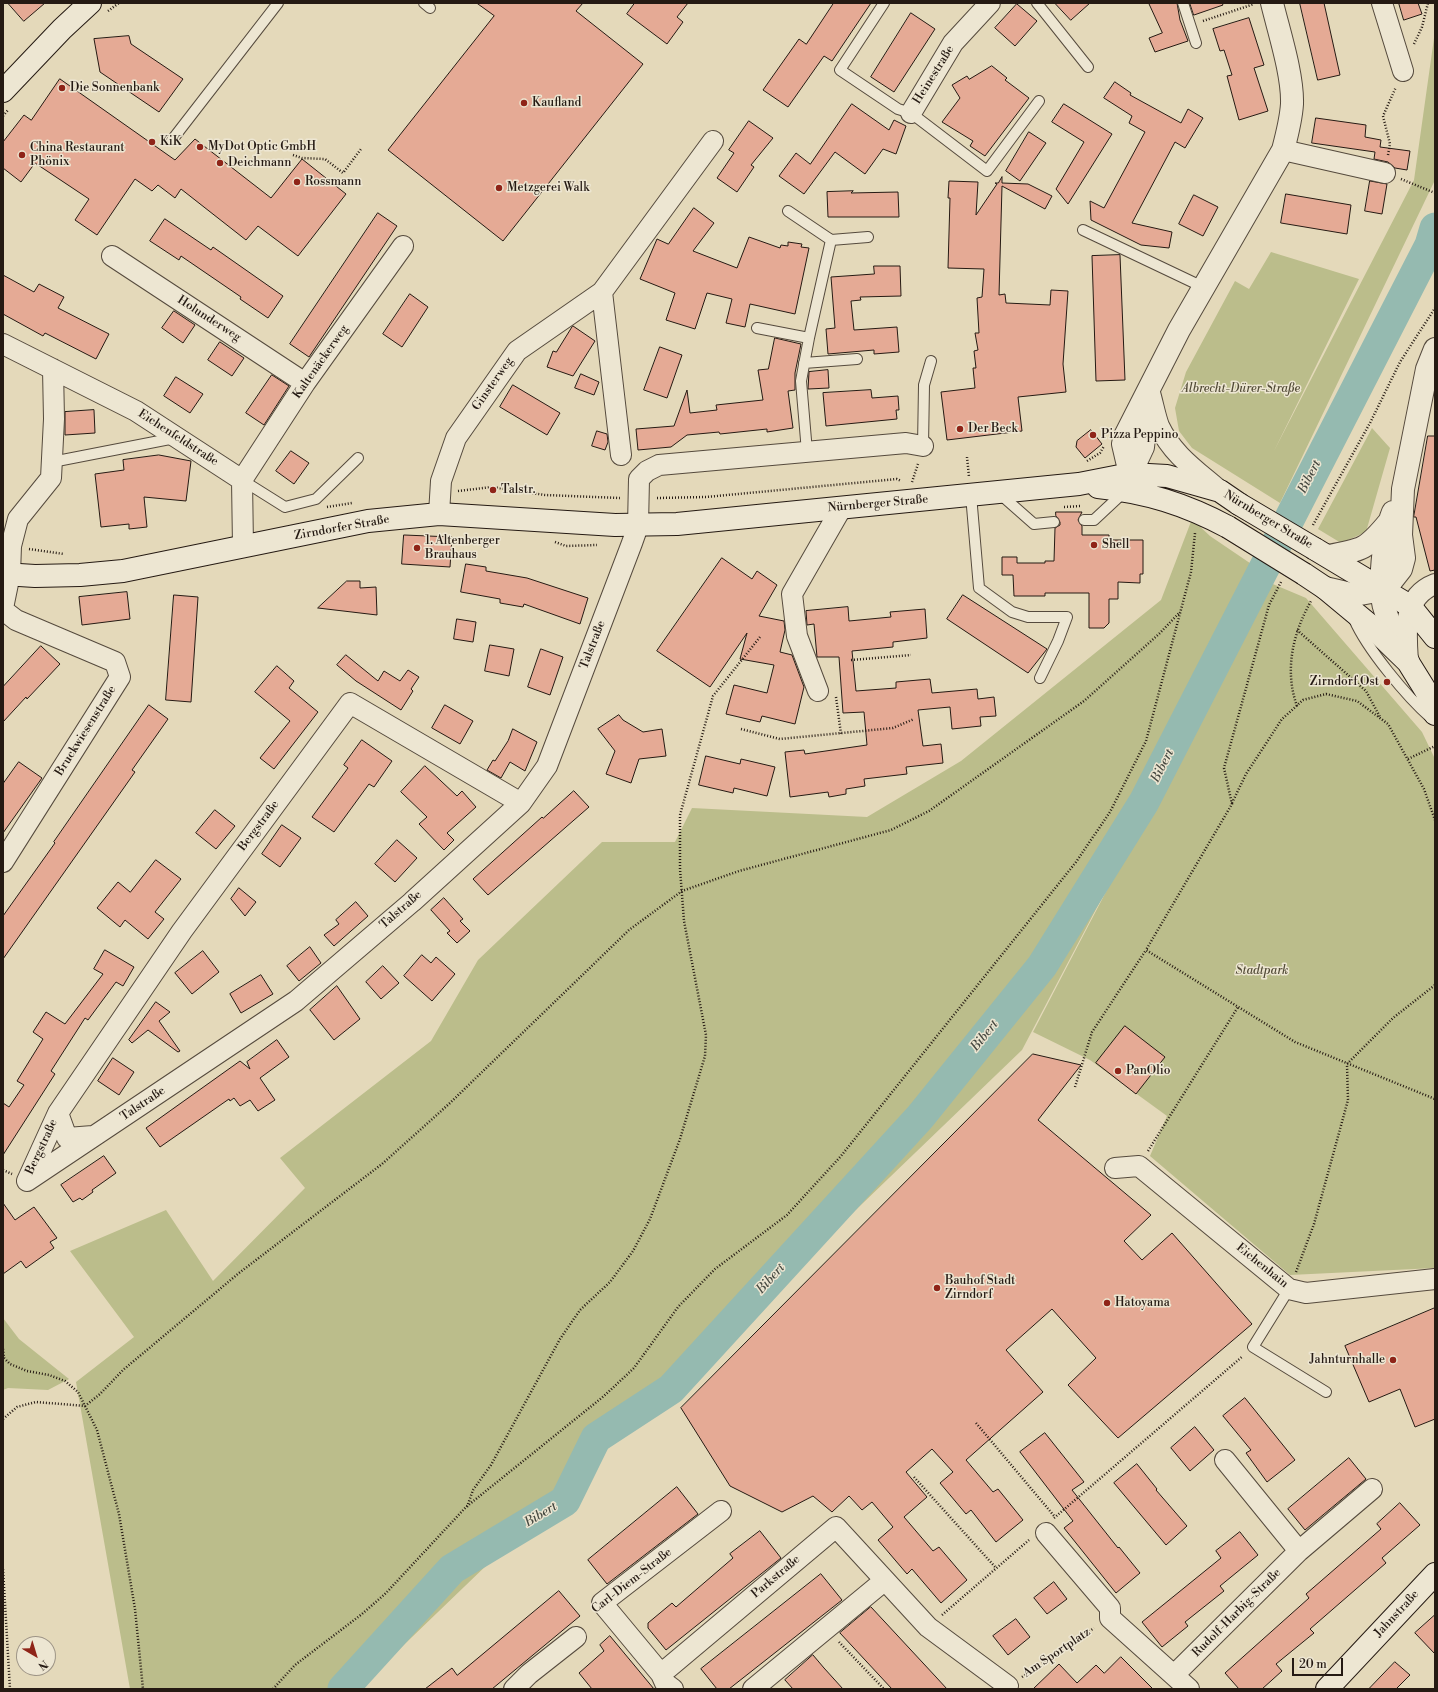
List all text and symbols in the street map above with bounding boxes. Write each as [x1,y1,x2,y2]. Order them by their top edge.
street label: Heinestraße [910,43,958,107]
place label: Die Sonnenbank [70,81,159,95]
marker: Die Sonnenbank [57,83,67,93]
place label: Kaufland [532,96,581,110]
marker: Kaufland [519,98,529,108]
place label: KiK [160,135,181,149]
marker: KiK [147,137,157,147]
place label: MyDot Optic GmbH [208,140,316,154]
place label: China Restaurant Phönix [30,141,125,169]
marker: MyDot Optic GmbH [195,142,205,152]
marker: China Restaurant Phönix [17,150,27,160]
place label: Deichmann [228,156,291,170]
marker: Deichmann [215,158,225,168]
place label: Rossmann [305,175,361,189]
marker: Rossmann [292,177,302,187]
place label: Metzgerei Walk [507,181,589,195]
marker: Metzgerei Walk [494,183,504,193]
street label: Holunderweg [175,293,243,345]
street label: Kaltenäckerweg [290,322,352,402]
street label: Ginsterweg [469,355,517,413]
park label: Albrecht-Dürer-Straße [1182,382,1300,396]
street label: Eichenfeldstraße [135,407,221,469]
place label: Der Beck [968,422,1018,436]
marker: Der Beck [955,424,965,434]
place label: Pizza Peppino [1101,428,1178,442]
marker: Pizza Peppino [1088,430,1098,440]
water label: Bibert [1295,458,1325,496]
place label: Talstr. [501,483,535,497]
marker: Talstr. [488,485,498,495]
street label: Nürnberger Straße [1221,488,1315,552]
street label: Nürnberger Straße [827,492,929,516]
street label: Zirndorfer Straße [293,513,391,543]
place label: 1. Altenberger Brauhaus [425,534,500,562]
place label: Shell [1102,538,1129,552]
marker: Shell [1089,540,1099,550]
marker: 1. Altenberger Brauhaus [412,543,422,553]
street label: Talstraße [577,619,609,671]
place label: Zirndorf Ost [1310,675,1379,689]
marker: Zirndorf Ost [1382,677,1392,687]
street label: Bruckwiesenstraße [52,683,120,779]
water label: Bibert [1148,747,1178,785]
street label: Bergstraße [235,798,283,854]
street label: Talstraße [377,888,425,932]
park label: Stadtpark [1236,964,1288,978]
water label: Bibert [968,1017,1002,1055]
place label: PanOlio [1126,1064,1170,1078]
marker: PanOlio [1113,1066,1123,1076]
street label: Talstraße [118,1084,168,1124]
street label: Bergstraße [23,1117,61,1177]
street label: Eichenhain [1233,1241,1291,1291]
water label: Bibert [753,1261,789,1297]
place label: Bauhof Stadt Zirndorf [945,1274,1015,1302]
marker: Bauhof Stadt Zirndorf [932,1283,942,1293]
place label: Hatoyama [1115,1296,1170,1310]
marker: Hatoyama [1102,1298,1112,1308]
place label: Jahnturnhalle [1310,1353,1385,1367]
marker: Jahnturnhalle [1388,1355,1398,1365]
water label: Bibert [522,1499,560,1531]
street label: Carl-Diem-Straße [589,1545,675,1617]
street label: Parkstraße [749,1553,803,1601]
street label: Rudolf-Harbig-Straße [1190,1566,1284,1660]
street label: Jahnstraße [1372,1587,1422,1641]
street label: Am Sportplatz [1021,1625,1093,1681]
north arrow [16,1636,56,1676]
scale bar [1294,1650,1345,1676]
text: N [35,1656,51,1673]
text: 20 m [1299,1657,1327,1672]

